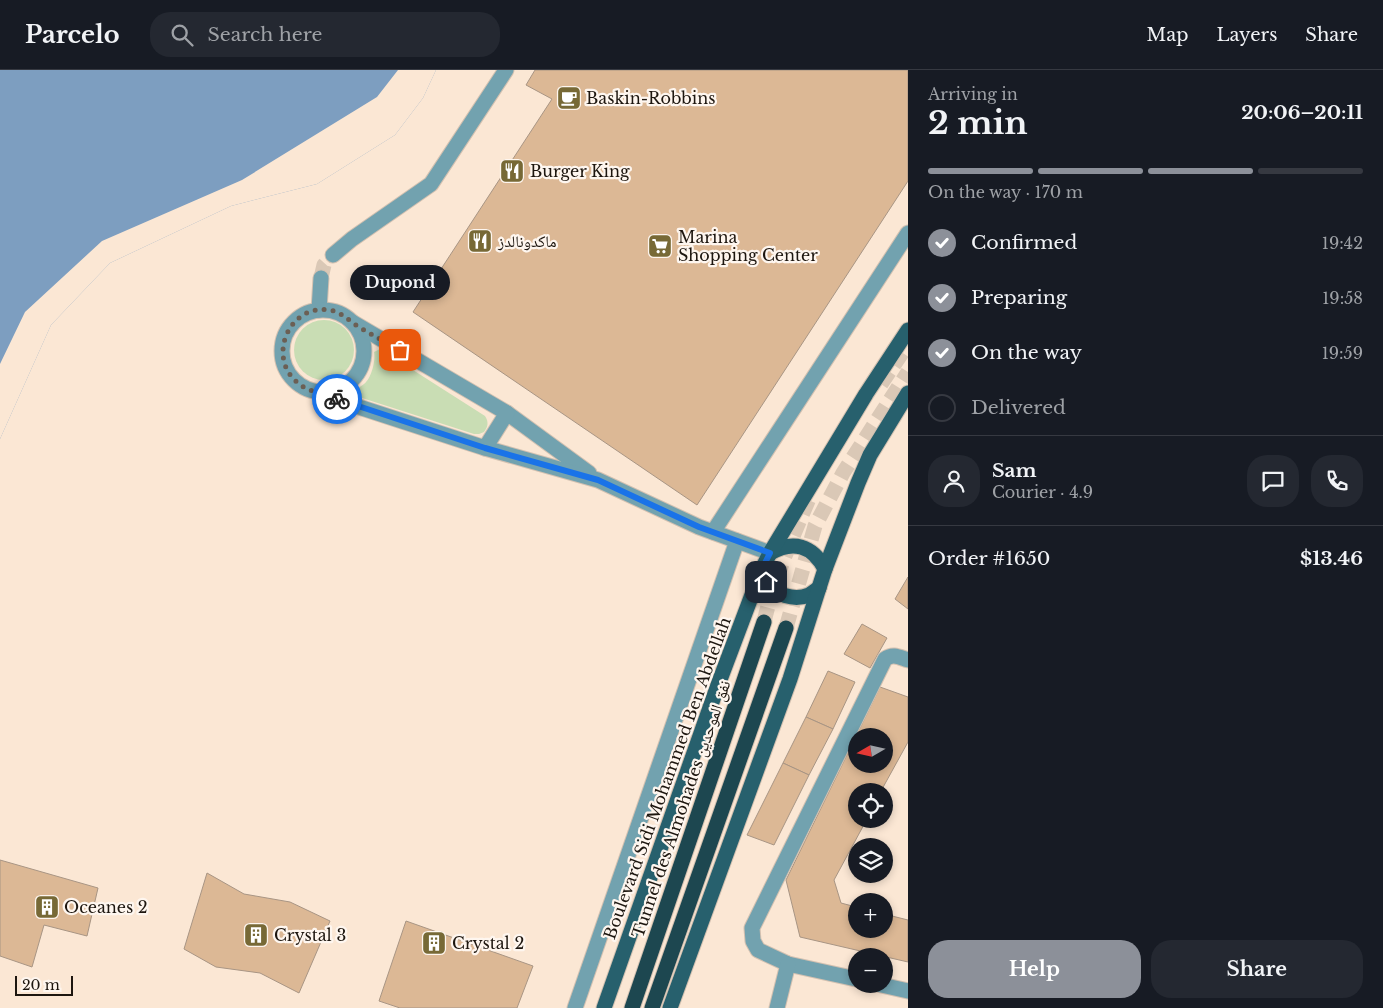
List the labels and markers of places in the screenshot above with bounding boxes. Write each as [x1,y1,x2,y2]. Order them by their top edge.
cafe icon: Baskin-Robbins [556,85,582,111]
place label: Baskin-Robbins [586,88,716,108]
restaurant icon: Burger King [499,158,525,184]
place label: Burger King [530,161,630,181]
place label: Marina Shopping Center [678,227,818,265]
restaurant icon: ماكدونالدز [467,228,493,254]
place label: ماكدونالدز [497,231,557,251]
supermarket icon: Marina Shopping Center [647,233,673,259]
callout: Dupond [350,265,450,300]
pin [379,329,421,371]
pin [745,561,787,603]
building icon: Oceanes 2 [34,894,60,920]
place label: Oceanes 2 [64,897,148,917]
building icon: Crystal 3 [243,922,269,948]
place label: Crystal 3 [274,925,346,945]
building icon: Crystal 2 [421,930,447,956]
place label: Crystal 2 [452,933,524,953]

